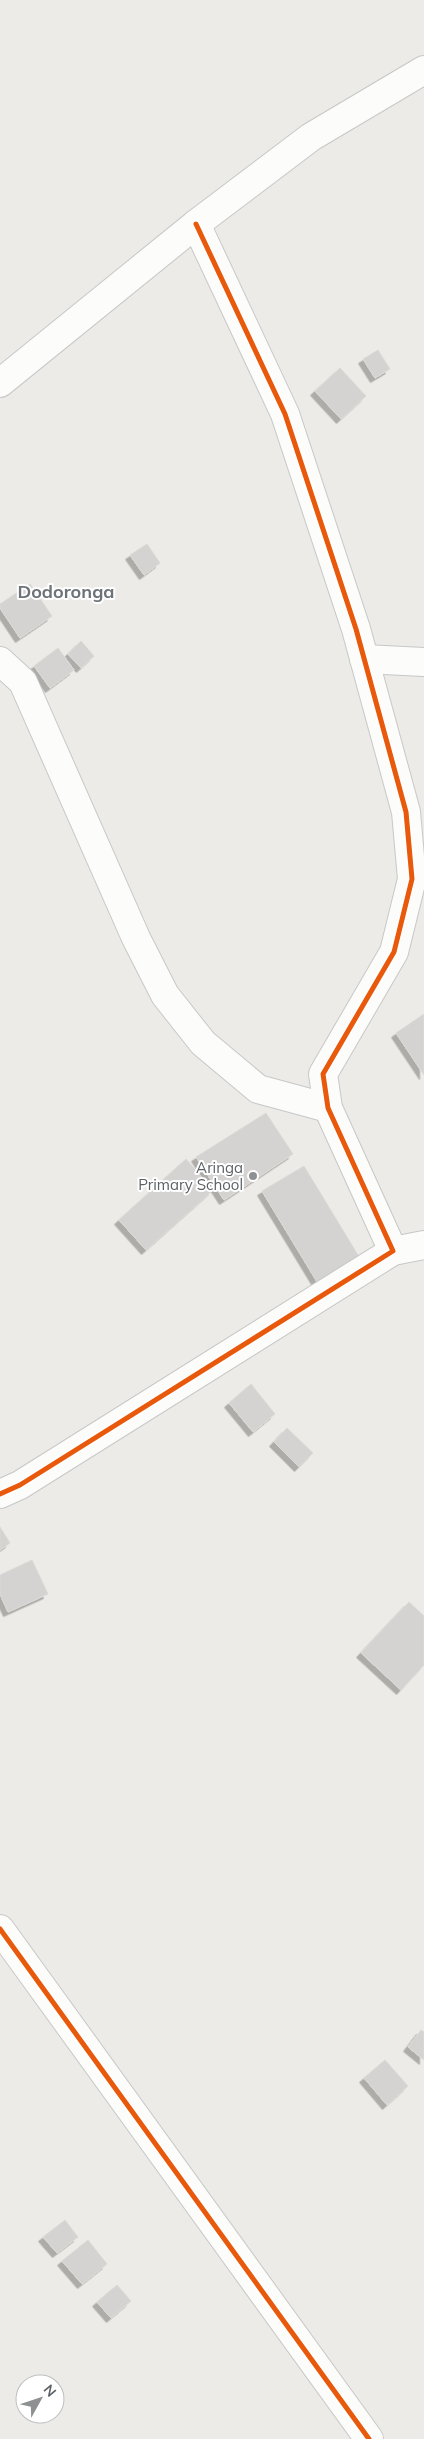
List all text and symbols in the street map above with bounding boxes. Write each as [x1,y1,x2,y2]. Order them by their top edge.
district label: Dodoronga [18,580,114,603]
place label: Aringa Primary School [138,1158,243,1194]
marker: Aringa Primary School [247,1170,259,1182]
north arrow [15,2374,65,2424]
text: N [40,2381,60,2400]

